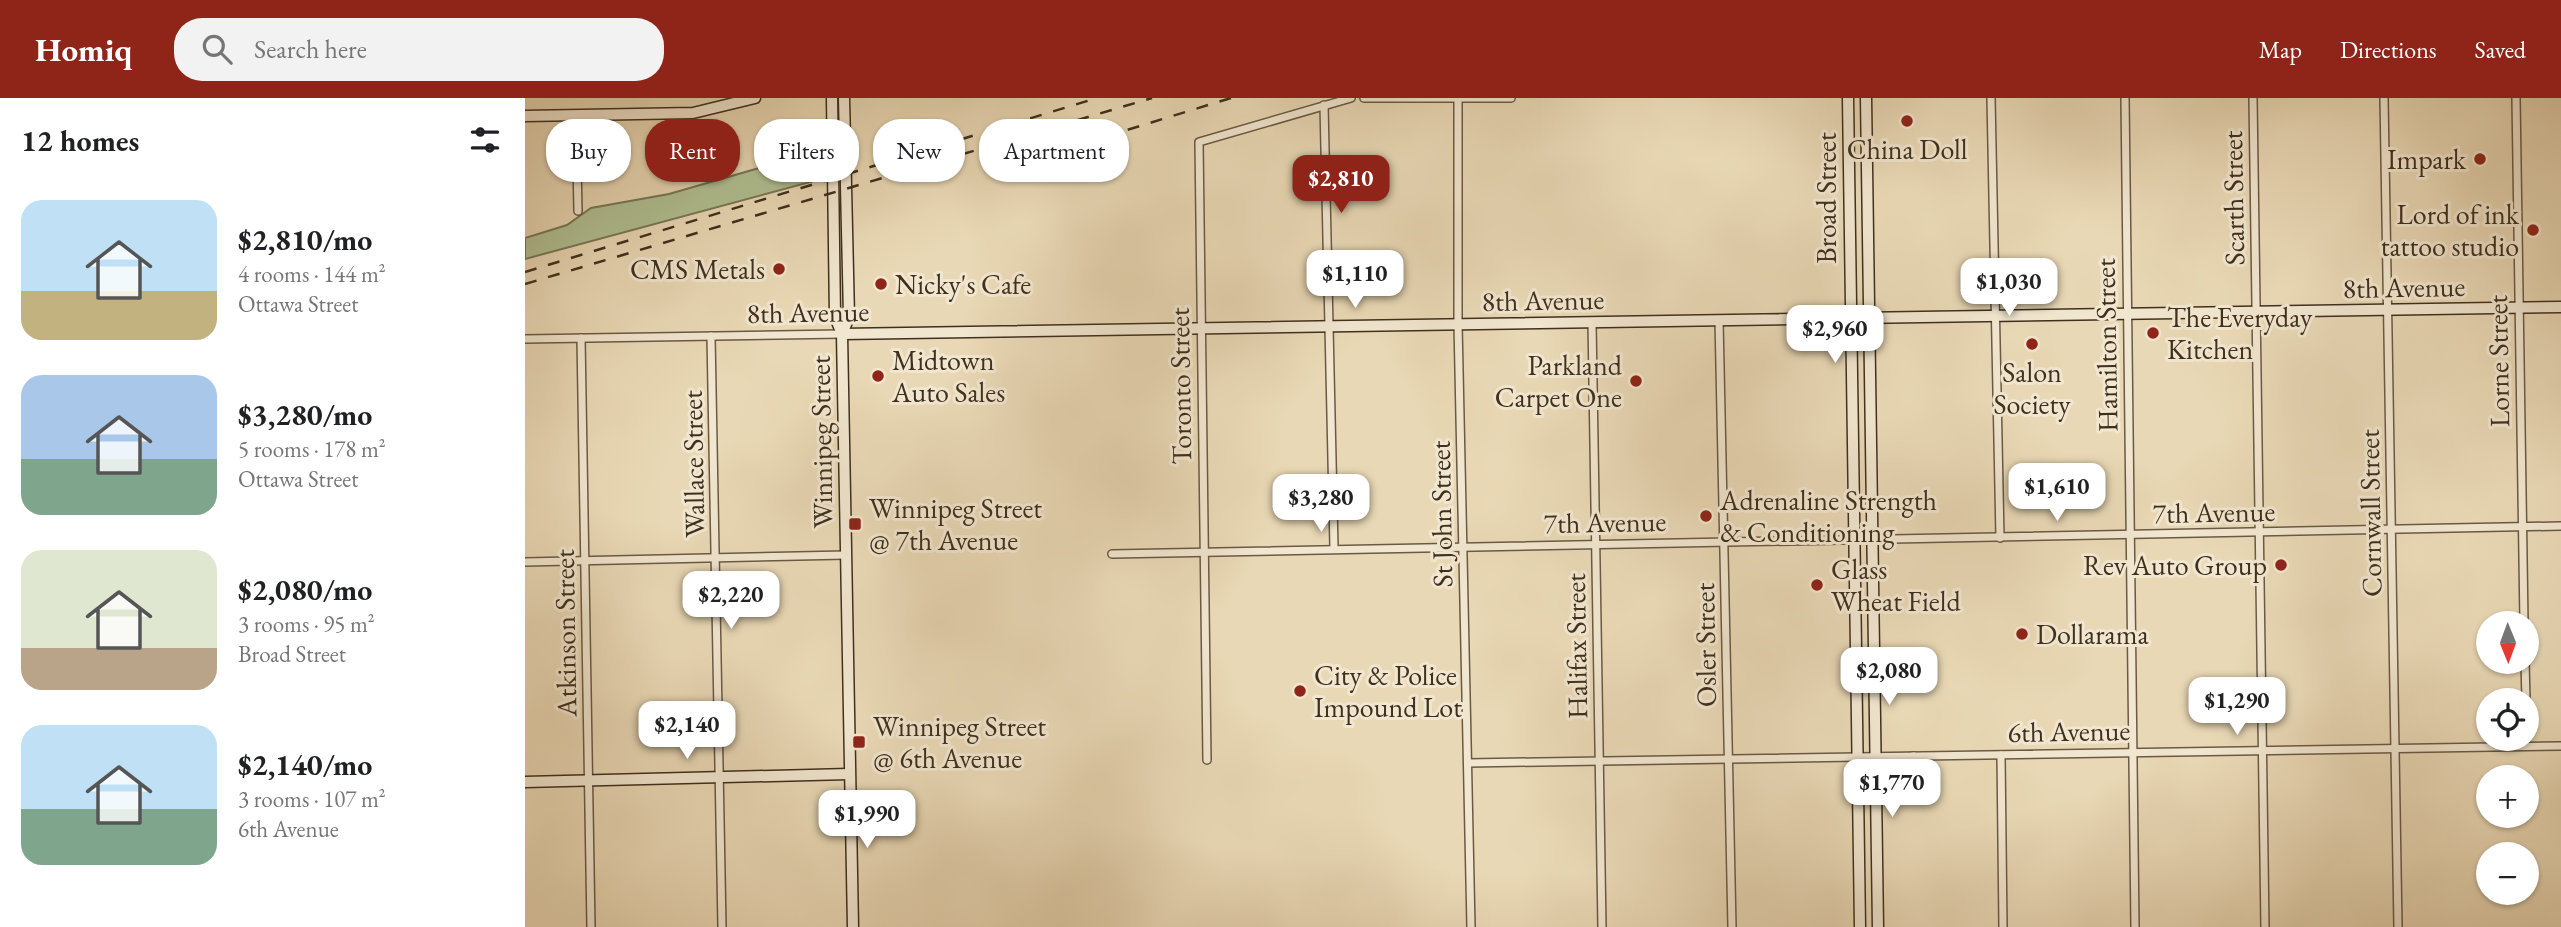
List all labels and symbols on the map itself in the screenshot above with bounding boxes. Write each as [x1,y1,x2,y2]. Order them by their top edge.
marker: China Doll [1899,113,1915,129]
street label: Scarth Street [2214,130,2252,266]
place label: China Doll [1847,131,1968,167]
street label: Broad Street [1808,132,1844,264]
place label: Impark [2387,141,2467,177]
marker: Impark [2472,151,2488,167]
pin: $2,810 [1284,156,1398,215]
place label: Lord of ink tattoo studio [2381,196,2520,264]
marker: Lord of ink tattoo studio [2525,222,2541,238]
pin: $1,110 [1298,250,1412,310]
place label: CMS Metals [630,251,765,287]
pin: $1,030 [1952,258,2066,318]
street label: Hamilton Street [2086,258,2126,432]
marker: CMS Metals [771,261,787,277]
place label: Nicky's Cafe [895,266,1031,302]
street label: 8th Avenue [2342,268,2466,306]
marker: Nicky's Cafe [873,276,889,292]
street label: 8th Avenue [1481,281,1605,319]
street label: 8th Avenue [746,293,870,331]
street label: Lorne Street [2479,294,2517,427]
place label: The Everyday Kitchen [2167,299,2313,367]
pin: $2,960 [1778,306,1892,365]
street label: Toronto Street [1161,307,1199,465]
marker: The Everyday Kitchen [2145,325,2161,341]
marker: Salon Society [2024,336,2040,352]
place label: Midtown Auto Sales [891,342,1005,410]
place label: Parkland Carpet One [1495,347,1623,415]
place label: Salon Society [1993,354,2071,422]
street label: Winnipeg Street [801,355,841,529]
marker: Midtown Auto Sales [870,368,886,384]
marker: Parkland Carpet One [1628,373,1644,389]
street label: Wallace Street [674,390,712,538]
street label: Cornwall Street [2351,429,2389,597]
street label: St John Street [1422,440,1460,588]
pin: $1,610 [2000,464,2114,523]
pin: $3,280 [1264,474,1378,534]
place label: Adrenaline Strength & Conditioning [1719,482,1937,550]
place label: Winnipeg Street @ 7th Avenue [869,490,1042,558]
street label: 7th Avenue [2152,493,2276,531]
street label: 7th Avenue [1543,503,1667,541]
marker: Adrenaline Strength & Conditioning [1698,508,1714,524]
marker: Winnipeg Street @ 7th Avenue [847,516,863,532]
place label: Rev Auto Group [2083,547,2267,583]
street label: Atkinson Street [546,549,584,718]
place label: Glass Wheat Field [1831,551,1961,619]
marker: Rev Auto Group [2273,557,2289,573]
pin: $2,220 [674,572,788,631]
street label: Halifax Street [1557,573,1595,719]
marker: Glass Wheat Field [1809,577,1825,593]
street label: Osler Street [1686,582,1724,708]
north arrow [2476,611,2539,674]
place label: Dollarama [2036,616,2149,652]
marker: Dollarama [2014,626,2030,642]
pin: $2,080 [1832,648,1946,707]
place label: City & Police Impound Lot [1314,657,1462,725]
pin: $1,290 [2180,678,2294,737]
marker: City & Police Impound Lot [1292,683,1308,699]
pin: $2,140 [630,702,744,761]
place label: Winnipeg Street @ 6th Avenue [873,708,1046,776]
street label: 6th Avenue [2007,712,2131,750]
marker: Winnipeg Street @ 6th Avenue [851,734,867,750]
pin: $1,770 [1835,760,1949,819]
pin: $1,990 [810,790,924,850]

